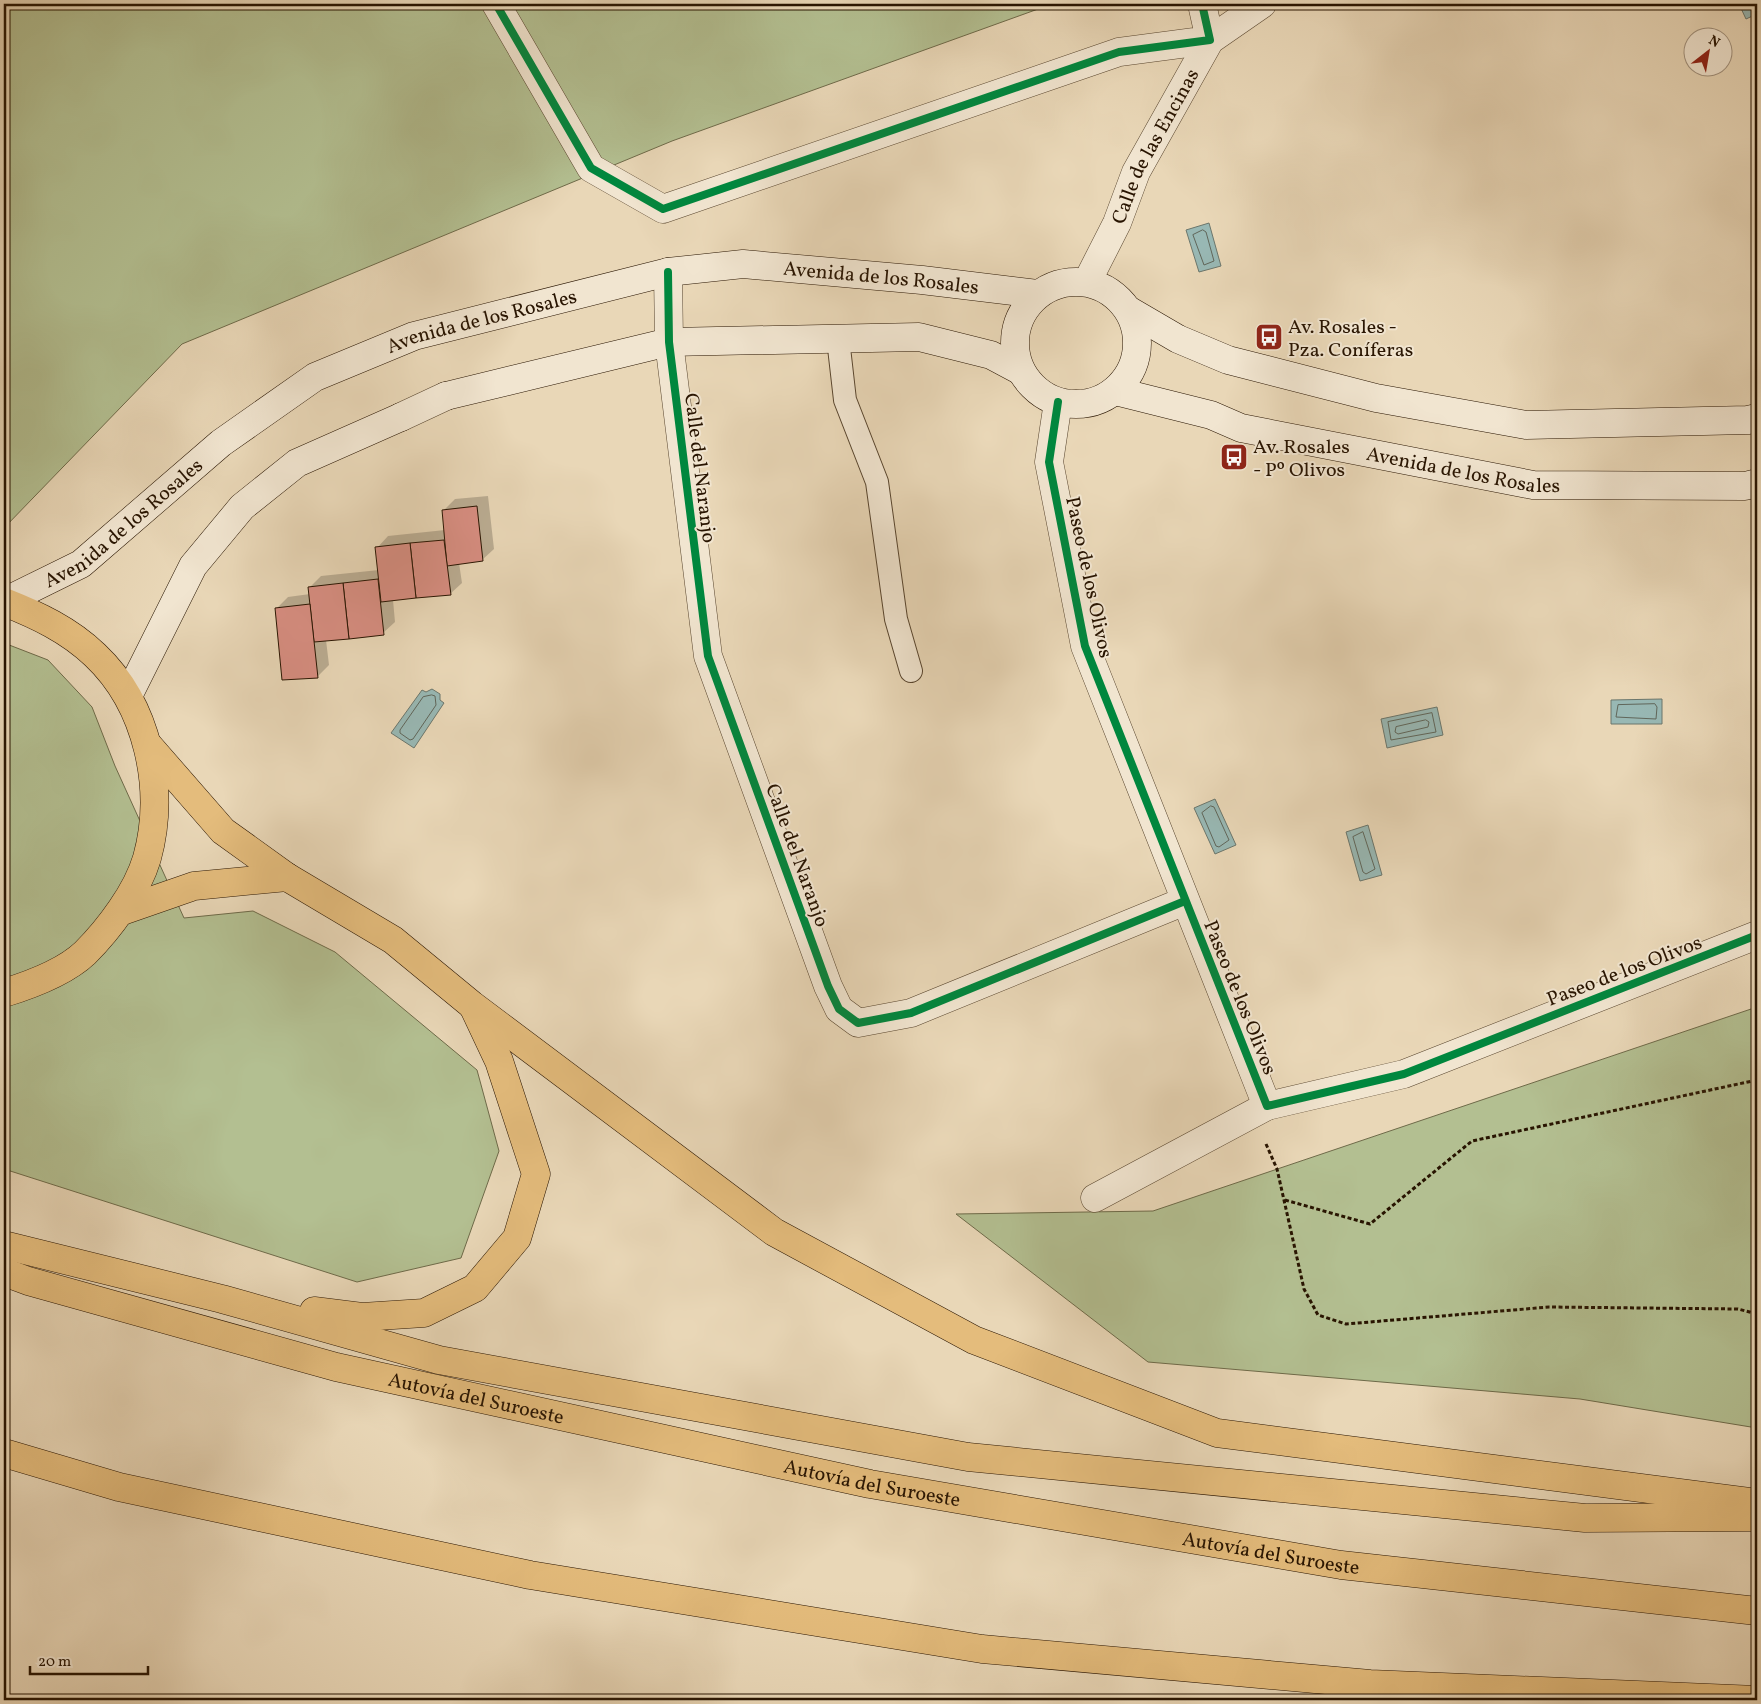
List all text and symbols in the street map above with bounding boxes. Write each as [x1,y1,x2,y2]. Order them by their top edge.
north arrow [1684,28,1734,78]
text: N [1705,31,1723,53]
street label: Calle de las Encinas [1106,64,1207,228]
street label: Avenida de los Rosales [782,256,980,303]
street label: Avenida de los Rosales [382,283,580,362]
place label: Av. Rosales - Pza. Coníferas [1288,314,1413,365]
bus stop icon: Av. Rosales - Pza. Coníferas [1254,322,1284,352]
street label: Calle del Naranjo [676,392,722,545]
place label: Av. Rosales - Pº Olivos [1253,434,1350,485]
street label: Avenida de los Rosales [1364,441,1560,501]
bus stop icon: Av. Rosales - Pº Olivos [1219,442,1249,472]
street label: Avenida de los Rosales [40,453,210,596]
street label: Paseo de los Olivos [1057,494,1119,661]
street label: Calle del Naranjo [757,780,835,931]
street label: Paseo de los Olivos [1195,916,1283,1079]
street label: Paseo de los Olivos [1543,929,1706,1014]
street label: Autovía del Suroeste [385,1367,566,1433]
street label: Autovía del Suroeste [781,1454,962,1515]
street label: Autovía del Suroeste [1180,1526,1361,1583]
scale bar [30,1644,148,1676]
text: 20 m [38,1652,71,1673]

